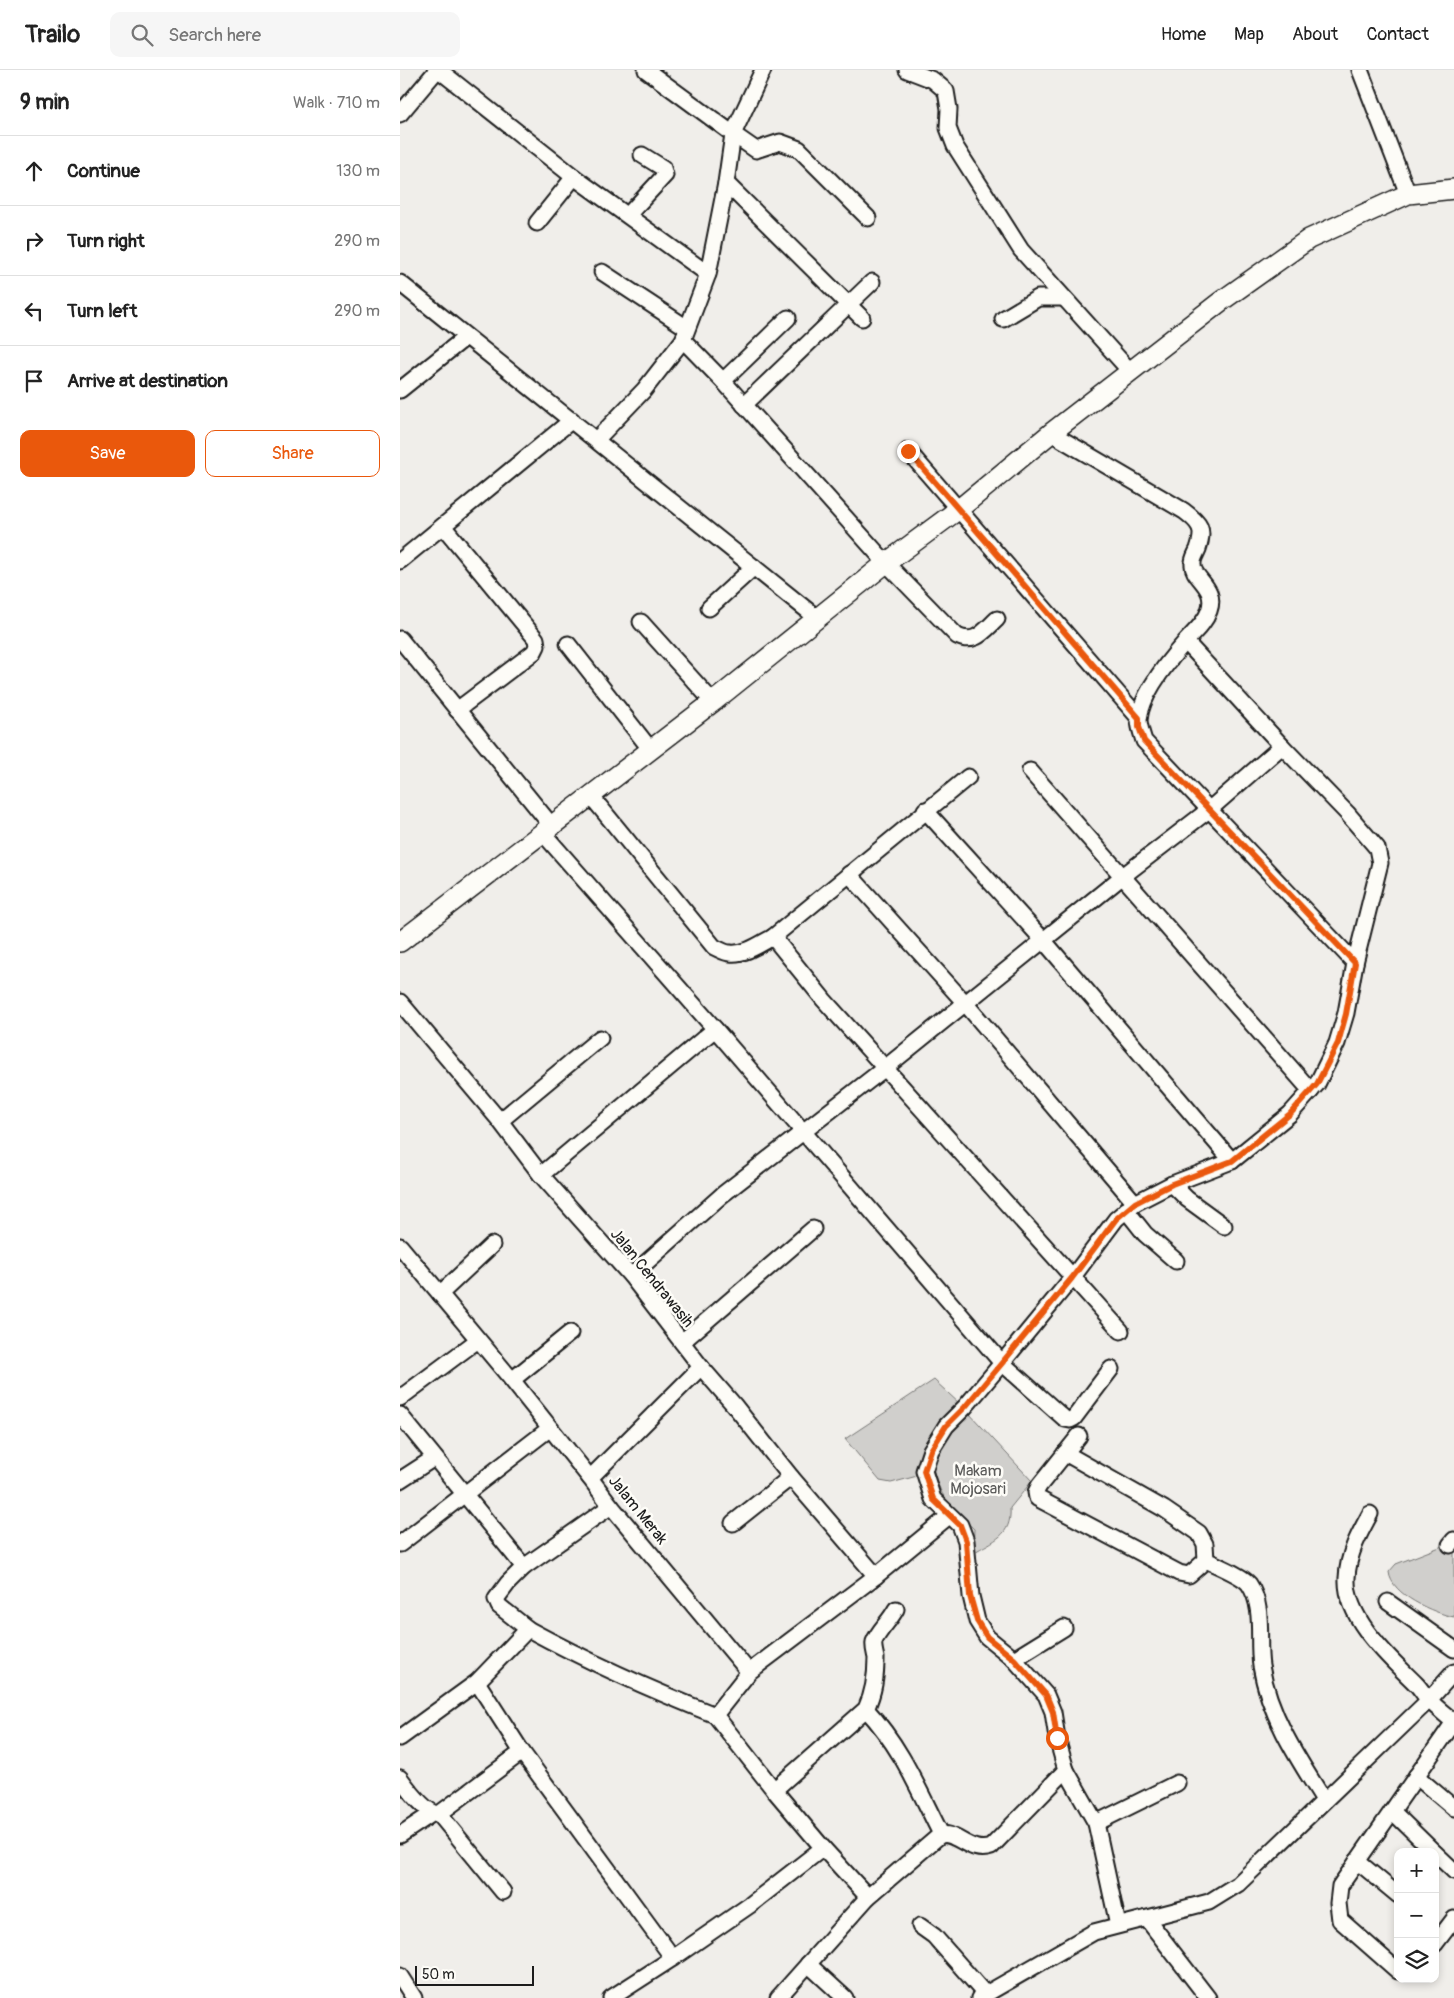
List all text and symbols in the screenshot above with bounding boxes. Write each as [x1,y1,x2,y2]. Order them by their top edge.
search box [110,12,460,57]
text: Trailo [25,20,80,49]
icon: search [128,21,156,49]
text: Search here [168,23,261,47]
text: Home [1161,23,1206,46]
text: Map [1234,23,1264,46]
text: About [1292,23,1338,46]
text: Contact [1366,23,1429,46]
text: 9 min [20,89,69,116]
text: Walk · 710 m [293,93,380,113]
icon: ahead [20,157,48,185]
text: Continue [67,159,140,183]
text: 130 m [336,161,380,181]
icon: right [20,227,48,255]
text: Turn right [67,229,145,253]
text: 290 m [334,231,380,251]
icon: left [20,297,48,325]
text: Turn left [67,299,137,323]
text: 290 m [334,301,380,321]
icon: arrive [20,367,48,395]
text: Arrive at destination [67,369,228,393]
button: Save [20,430,195,477]
button: Share [205,430,380,477]
route end [897,440,920,463]
street label: Jalan Cendrawasih [606,1224,698,1332]
park label: Makam Mojosari [950,1461,1006,1499]
street label: Jalam Merak [604,1471,672,1549]
route start [1046,1727,1069,1750]
map controls [1394,1848,1439,1983]
button: + [1394,1848,1439,1893]
button: − [1394,1893,1439,1938]
button: layers [1394,1938,1439,1983]
scale bar [415,1963,534,1986]
text: 50 m [422,1966,455,1983]

